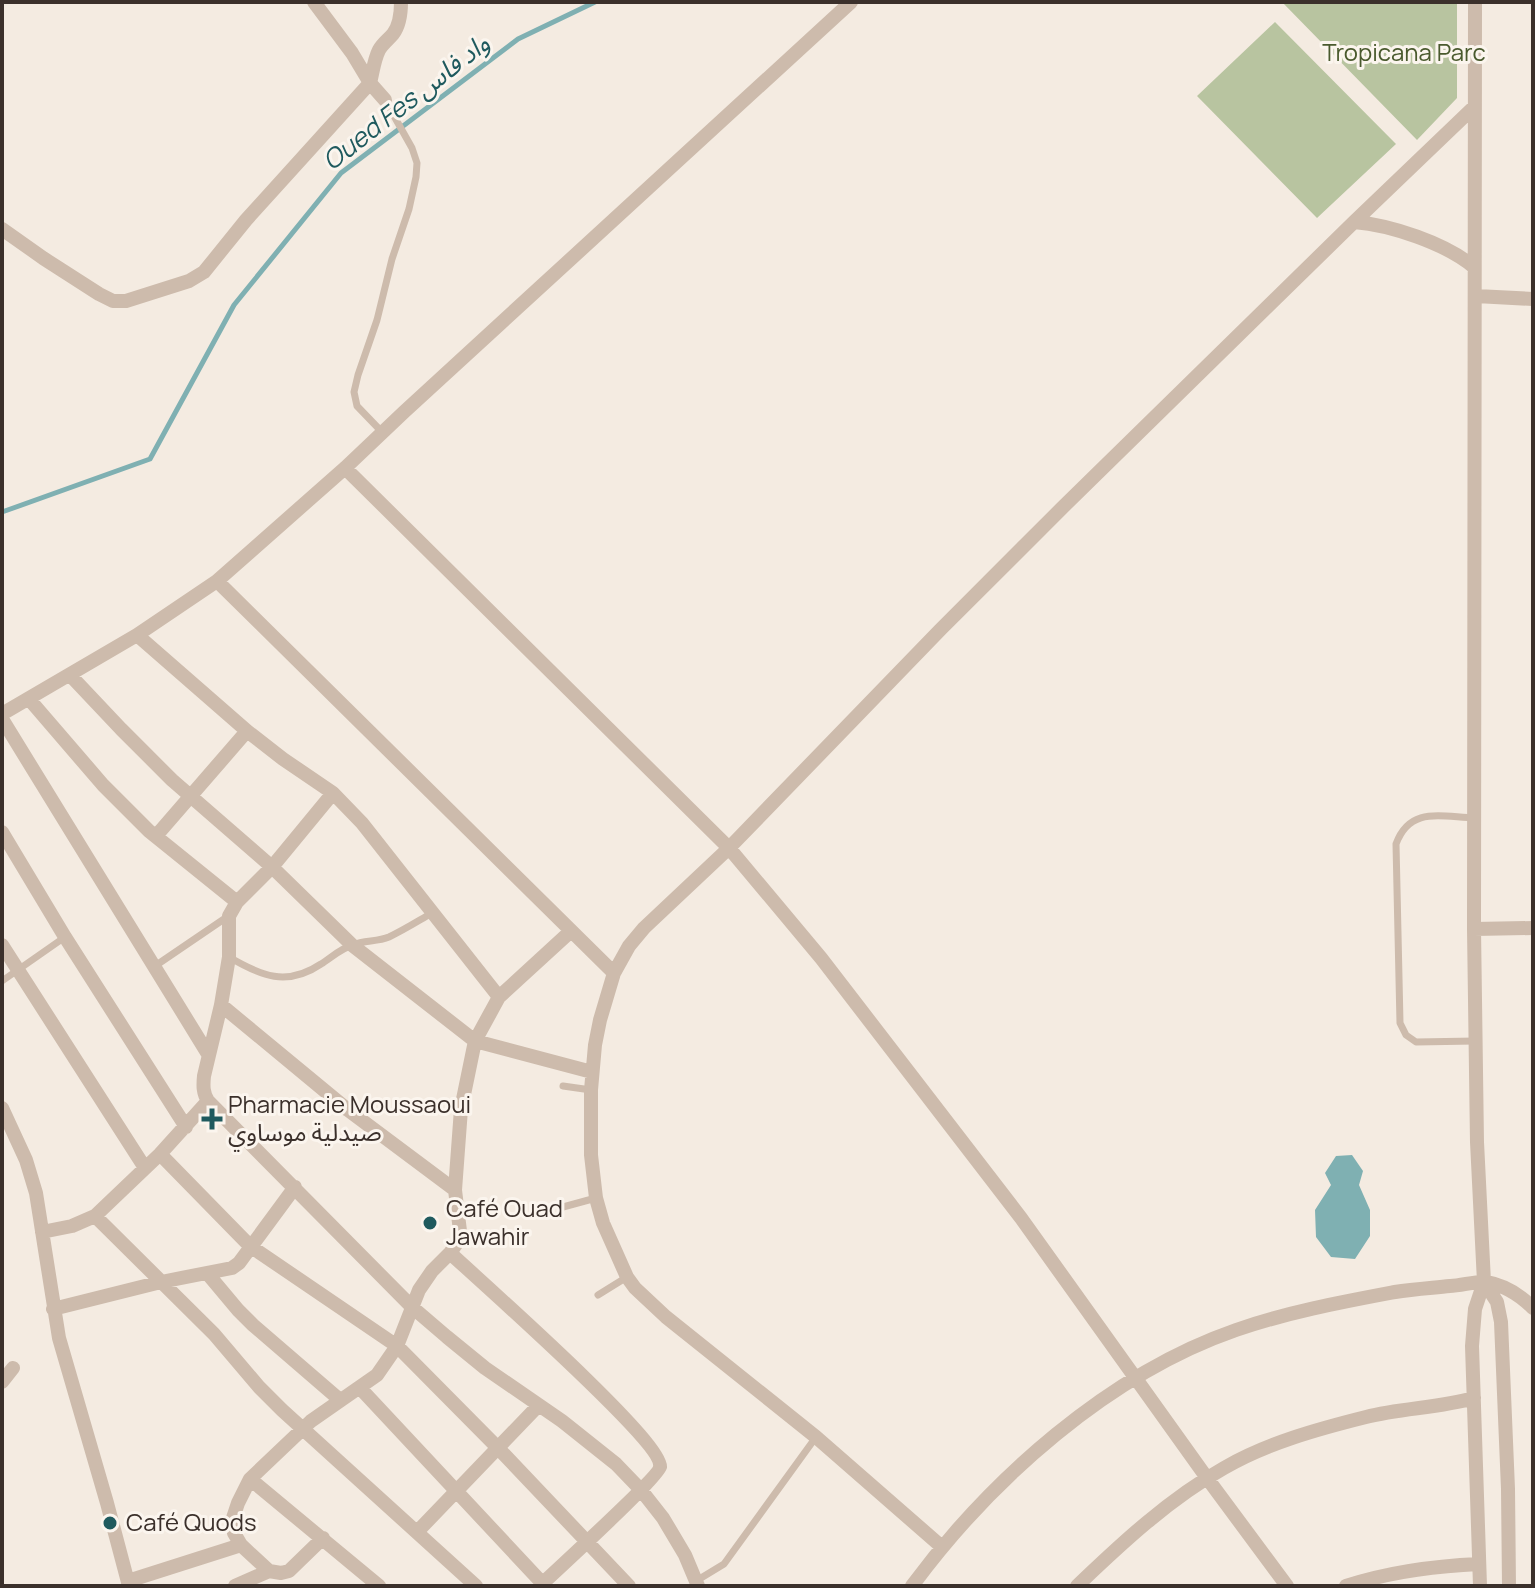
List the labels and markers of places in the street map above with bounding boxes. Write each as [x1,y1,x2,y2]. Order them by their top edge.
place label: Pharmacie Moussaoui صيدلية موساوي [228,1087,471,1152]
marker: Pharmacie Moussaoui صيدلية موساوي [203,1110,221,1128]
place label: Café Ouad Jawahir [446,1191,563,1252]
marker: Café Ouad Jawahir [421,1214,439,1232]
place label: Café Quods [126,1505,256,1538]
marker: Café Quods [101,1514,119,1532]

